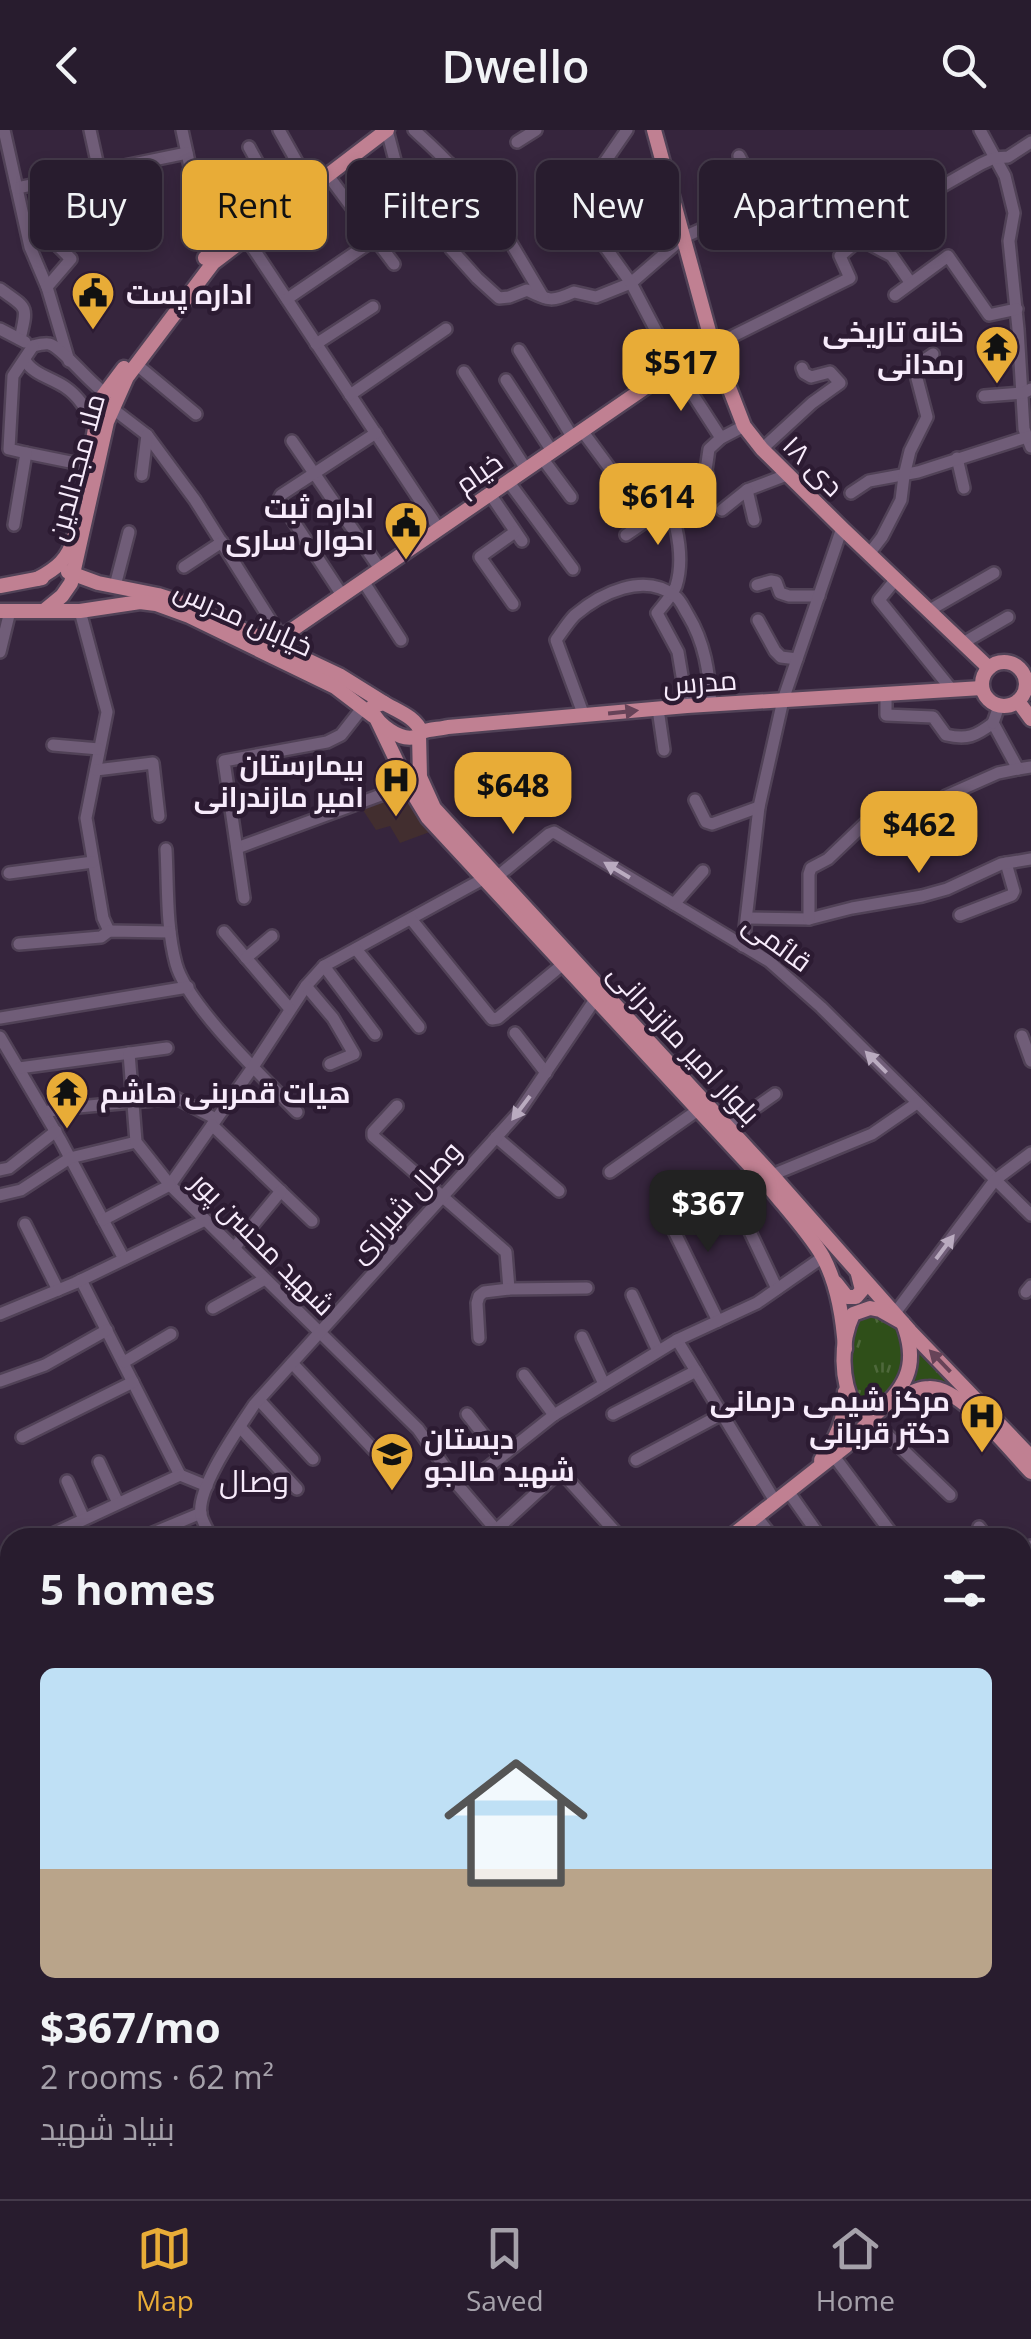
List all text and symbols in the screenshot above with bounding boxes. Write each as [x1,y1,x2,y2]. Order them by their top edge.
text: Dwello [441,35,590,96]
icon: back [40,38,95,93]
icon: search [936,38,991,93]
chip: Buy [30,160,162,250]
chip: Rent [182,160,327,250]
chip: Filters [347,160,516,250]
chip: New [536,160,679,250]
chip: Apartment [699,160,945,250]
public building icon: اداره پست [70,270,116,331]
place label: اداره پست [126,274,253,314]
place label: خانه تاریخی رمدانی [822,312,964,382]
temple icon: خانه تاریخی رمدانی [974,324,1020,385]
pin: $517 [622,329,740,414]
text: $517 [644,340,718,383]
street label: ملا مجدالدین [37,389,113,545]
street label: ۱۸ دی [775,426,853,504]
street label: خیام [447,442,510,503]
pin: $614 [599,463,717,548]
text: $614 [621,474,695,517]
place label: اداره ثبت احوال ساری [226,488,374,558]
public building icon: اداره ثبت احوال ساری [383,500,429,561]
street label: خیابان مدرس [169,570,319,664]
street label: مدرس [662,659,738,703]
one-way arrow [607,704,639,720]
place label: بیمارستان امیر مازندرانی [194,745,364,815]
pin: $648 [454,752,572,837]
hospital icon: بیمارستان امیر مازندرانی [373,757,419,818]
text: $648 [476,763,550,806]
pin: $462 [860,791,978,876]
text: $462 [882,802,956,845]
one-way arrow [603,862,631,879]
street label: قائمی [736,904,820,980]
street label: بلوار امیر مازندرانی [601,954,769,1132]
one-way arrow [865,1051,889,1074]
temple icon: هیات قمربنی هاشم [44,1069,90,1130]
place label: هیات قمربنی هاشم [100,1073,350,1113]
one-way arrow [512,1095,532,1121]
street label: وصال شیرازی [339,1132,469,1270]
street label: شهید محسن پور [182,1162,344,1324]
pin: $367 [649,1170,767,1255]
text: $367 [671,1181,745,1224]
one-way arrow [935,1234,955,1260]
one-way arrow [929,1349,952,1373]
place label: مرکز شیمی درمانی دکتر قربانی [710,1381,950,1451]
hospital icon: مرکز شیمی درمانی دکتر قربانی [959,1393,1005,1454]
place label: دبستان شهید مالجو [424,1419,575,1489]
school or university icon: دبستان شهید مالجو [369,1431,415,1492]
district label: وصال [219,1460,289,1501]
text: 5 homes [40,1560,215,1617]
icon: filters [937,1561,992,1616]
icon: home [426,1733,606,1913]
text: $367/mo [40,1998,221,2055]
text: 2 rooms · 62 m² [40,2055,274,2098]
text: بنیاد شهید [40,2106,175,2149]
tab: Map [136,2221,194,2319]
tab: Saved [466,2221,544,2319]
tab: Home [816,2221,895,2319]

